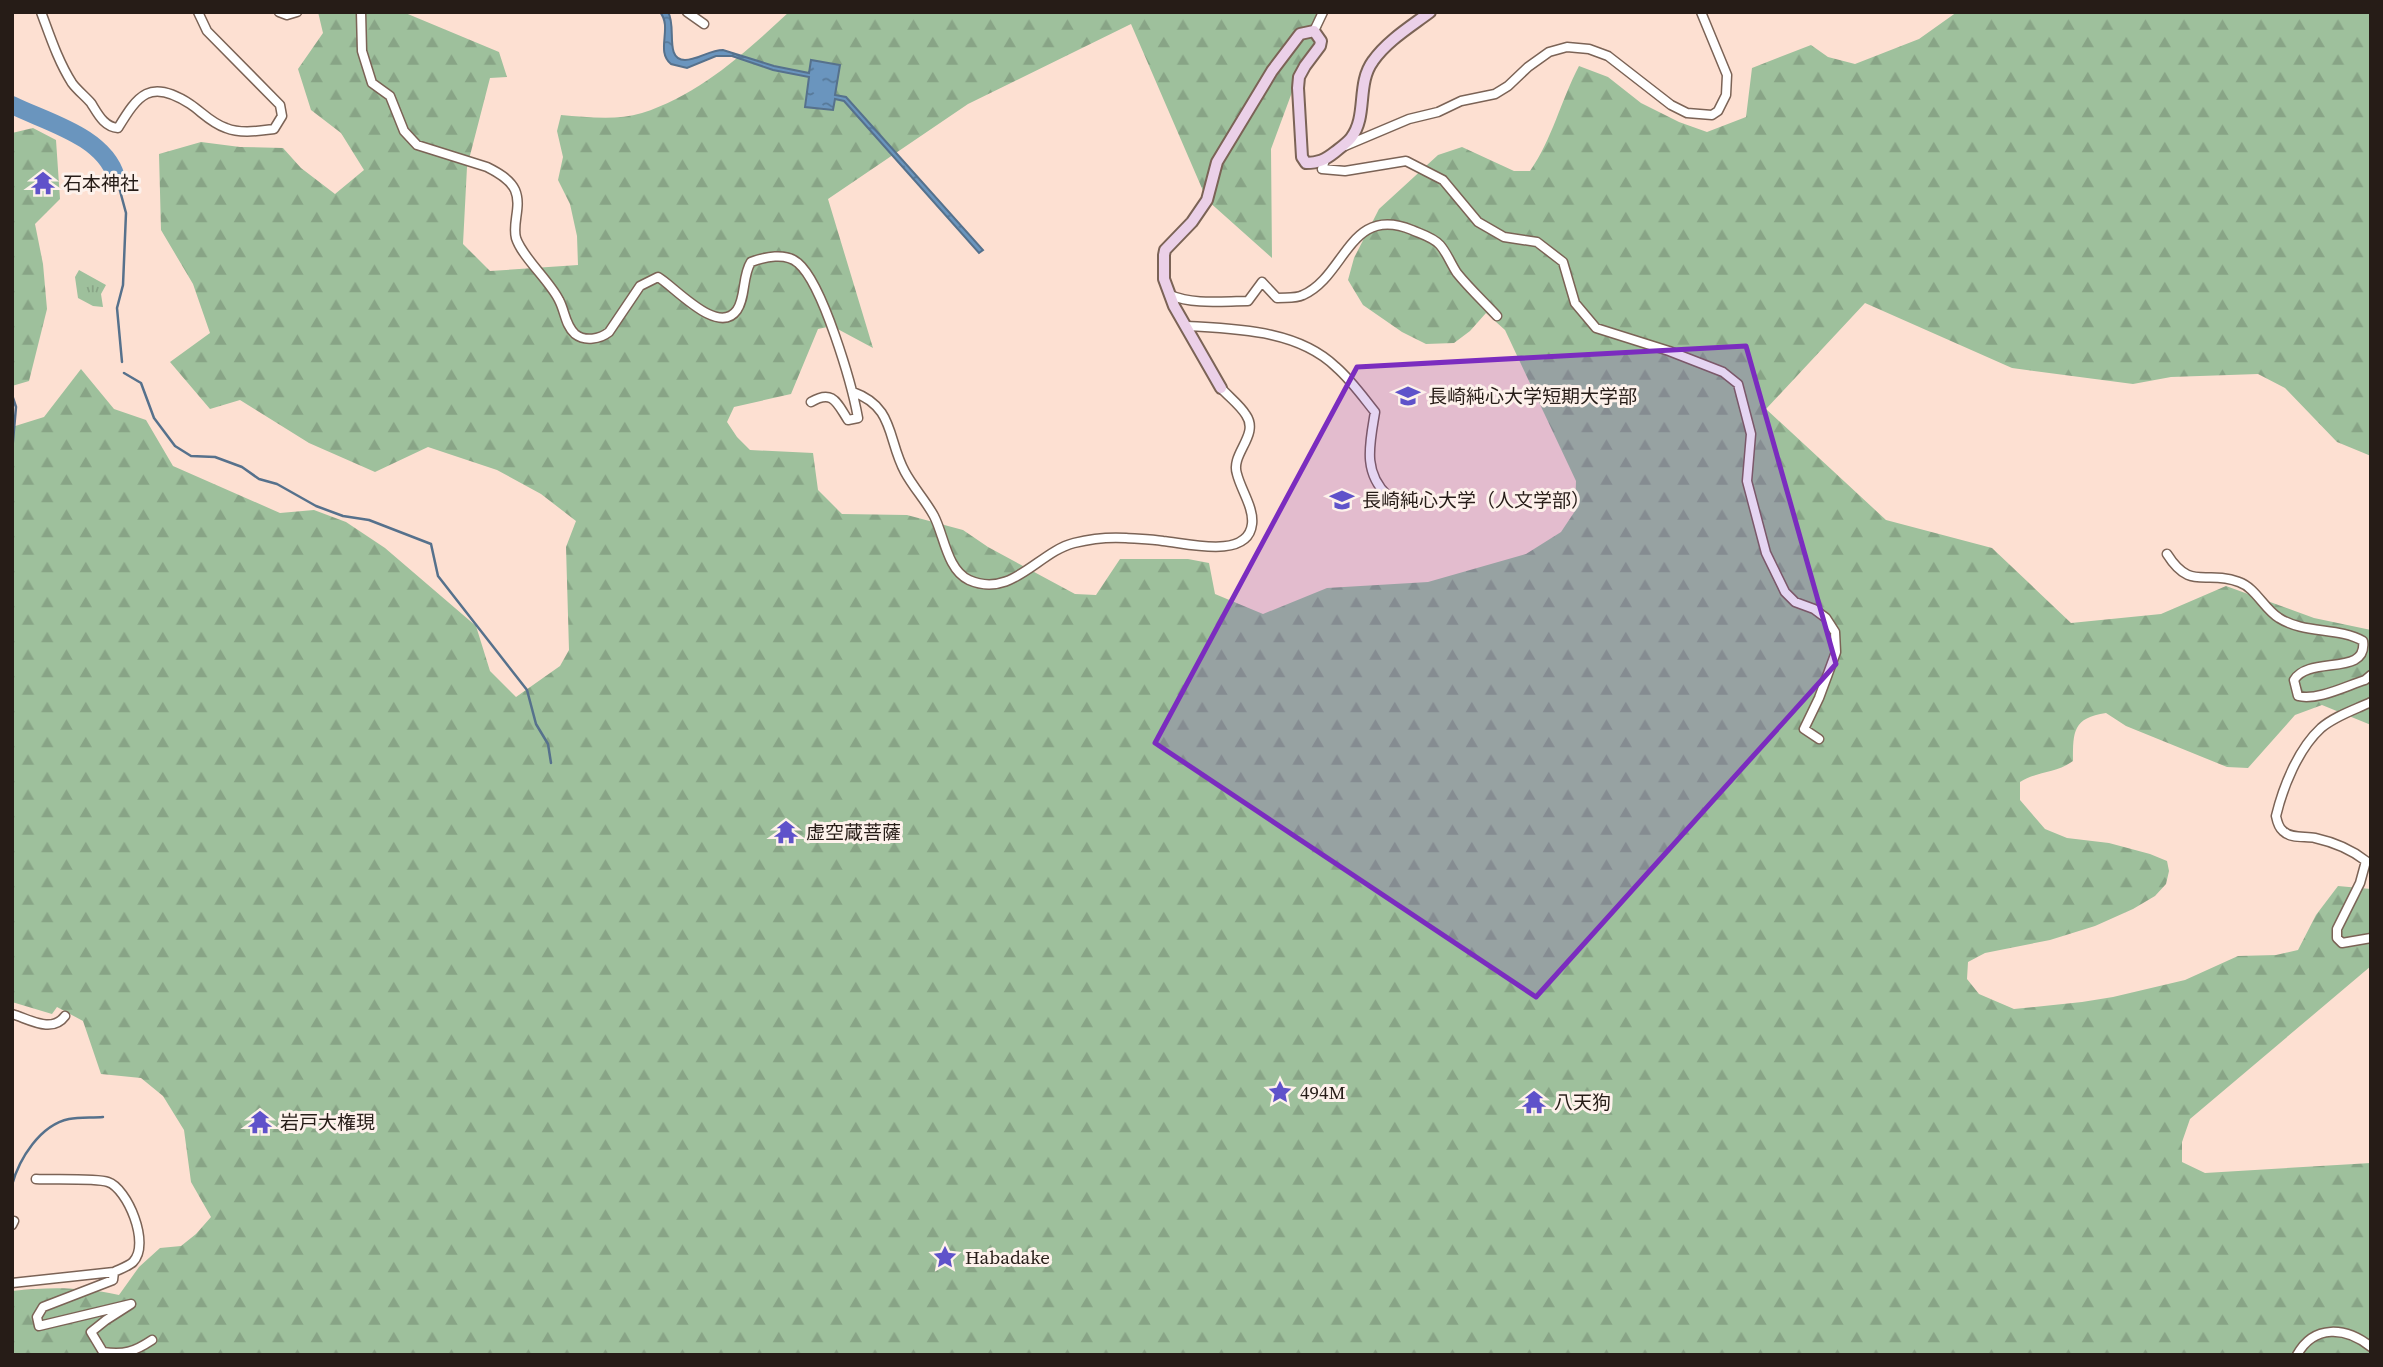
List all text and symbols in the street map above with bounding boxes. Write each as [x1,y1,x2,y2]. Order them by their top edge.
temple icon: 石本神社 [29,169,57,197]
place label: 石本神社 [63,170,139,196]
school or university icon: 長崎純心大学短期大学部 [1394,382,1422,410]
place label: 長崎純心大学短期大学部 [1428,383,1637,409]
school or university icon: 長崎純心大学（人文学部） [1328,486,1356,514]
place label: 長崎純心大学（人文学部） [1362,487,1590,513]
temple icon: 虚空蔵菩薩 [772,818,800,846]
place label: 虚空蔵菩薩 [806,819,901,845]
place icon: 494M [1266,1078,1294,1106]
place label: 494M [1300,1079,1346,1105]
temple icon: 八天狗 [1520,1088,1548,1116]
place label: 八天狗 [1554,1089,1611,1115]
temple icon: 岩戸大権現 [246,1108,274,1136]
place label: 岩戸大権現 [280,1109,375,1135]
place icon: Habadake [931,1243,959,1271]
place label: Habadake [965,1244,1050,1270]

